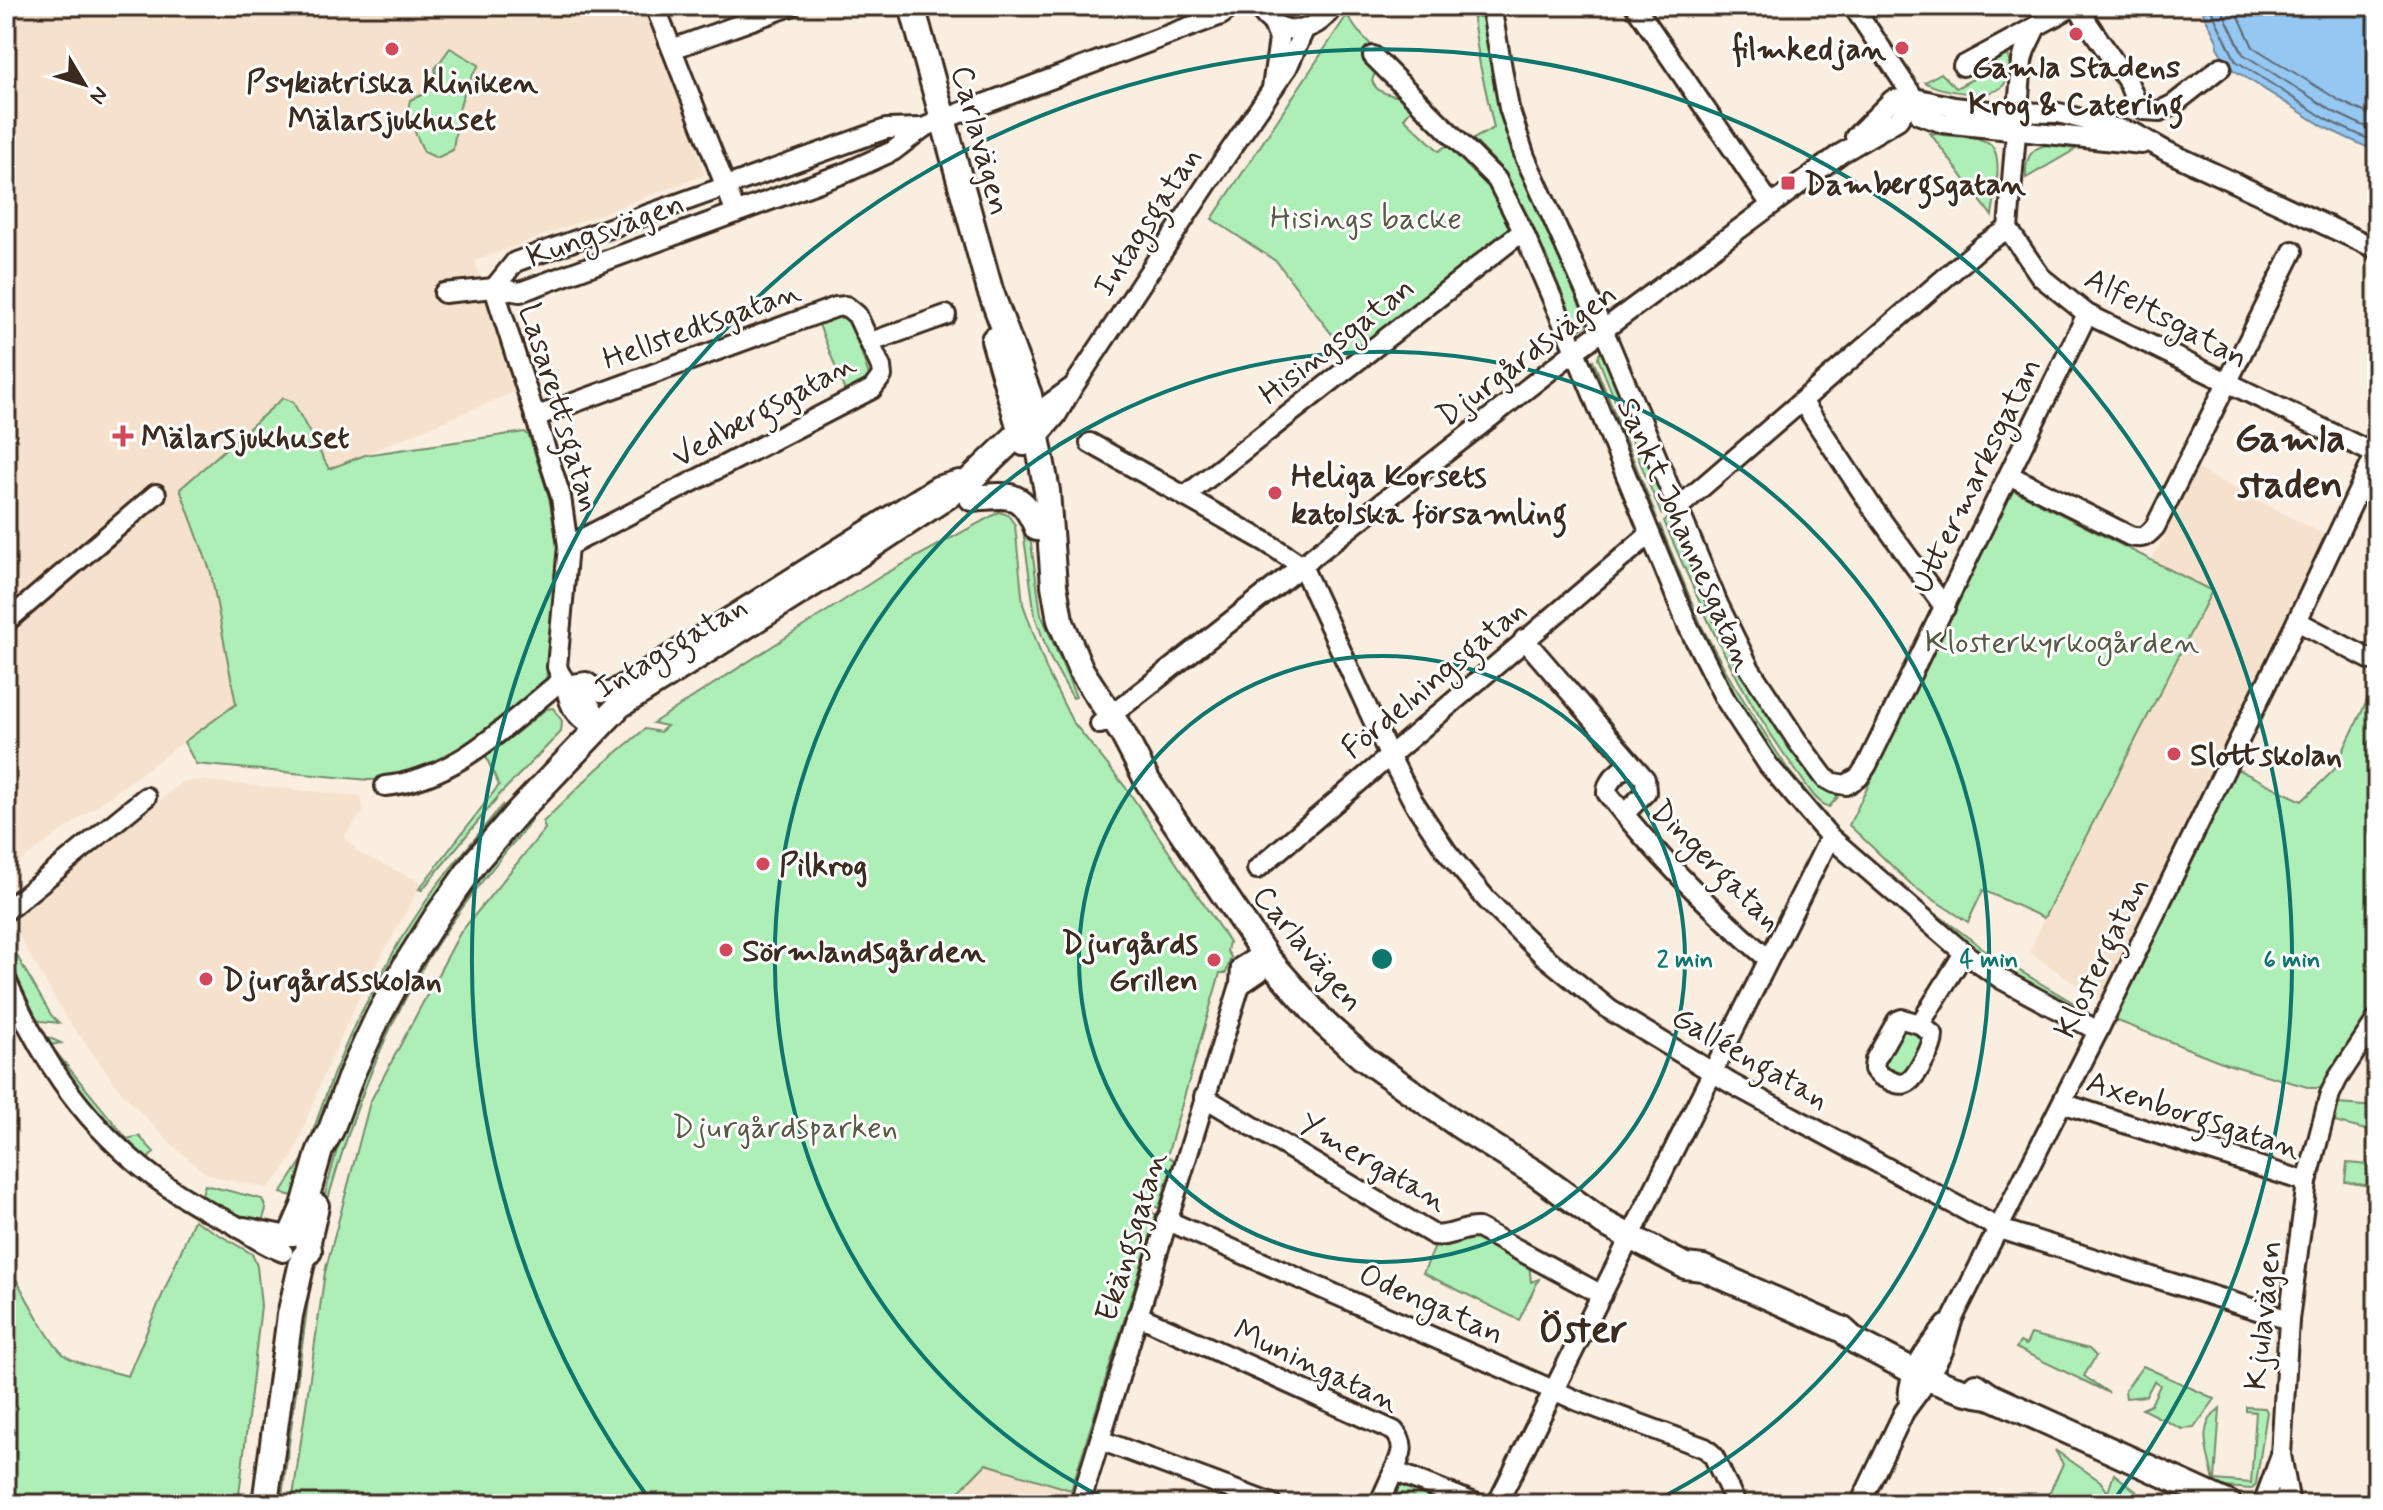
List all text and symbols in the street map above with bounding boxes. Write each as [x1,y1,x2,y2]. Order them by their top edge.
marker: Gamla Stadens Krog & Catering [2067,25,2085,43]
place label: filmkedjan [1731,29,1887,71]
marker: filmkedjan [1893,39,1911,57]
marker: Psykiatriska kliniken Mälarsjukhuset [383,40,401,58]
north arrow [44,44,124,124]
place label: Gamla Stadens Krog & Catering [1968,47,2184,130]
street label: Carlavägen [940,61,1020,220]
place label: Psykiatriska kliniken Mälarsjukhuset [246,62,539,141]
text: N [83,81,114,109]
street label: Intagsgatan [1084,139,1214,307]
place label: Dambergsgatan [1804,164,2027,210]
marker: Dambergsgatan [1779,174,1797,192]
street label: Kungsvägen [521,183,691,281]
park label: Hisings backe [1270,198,1462,240]
street label: Alfeltsgatan [2076,258,2255,381]
street label: Hisingsgatan [1251,268,1425,417]
street label: Hellstedtsgatan [597,271,806,381]
street label: Djurgårdsvägen [1428,274,1626,437]
street label: Lasarettsgatan [505,299,611,518]
street label: Vedbergsgatan [665,343,865,481]
street label: Uttermarksgatan [1901,351,2054,602]
street label: Sankt Johannesgatan [1606,391,1764,678]
district label: Gamla staden [2234,414,2346,512]
place label: Mälarsjukhuset [141,417,350,459]
marker: Mälarsjukhuset [112,425,134,447]
place label: Heliga Korsets katolska församling [1291,456,1567,539]
marker: Heliga Korsets katolska församling [1266,484,1284,502]
street label: Intagsgatan [587,586,756,712]
street label: Fördelningsgatan [1333,590,1537,772]
park label: Klosterkyrkogården [1925,622,2199,666]
place label: Slottskolan [2190,735,2342,777]
marker: Slottskolan [2165,745,2183,763]
street label: Dingergatan [1638,791,1791,944]
place label: Pilkrog [779,845,867,888]
marker: Pilkrog [754,855,772,873]
street label: Klostergatan [2045,870,2162,1047]
street label: Carlavägen [1242,877,1373,1022]
place label: Djurgårds Grillen [1061,923,1198,1002]
place label: Sörmlandsgården [742,931,986,974]
marker: Sörmlandsgården [717,941,735,959]
centre of rings [1368,945,1396,973]
text: 2 min [1657,945,1713,976]
text: 4 min [1960,945,2018,976]
text: 6 min [2264,945,2320,976]
marker: Djurgårds Grillen [1205,951,1223,969]
place label: Djurgårdsskolan [222,960,442,1003]
marker: Djurgårdsskolan [197,970,215,988]
street label: Galléengatan [1662,997,1837,1123]
street label: Axenborgsgatan [2080,1061,2306,1173]
street label: Ymergatan [1291,1103,1455,1222]
park label: Djurgårdsparken [672,1107,898,1149]
street label: Ekängsgatan [1086,1146,1181,1328]
street label: Kjulavägen [2235,1238,2293,1392]
street label: Odengatan [1351,1254,1510,1357]
district label: Öster [1539,1305,1627,1357]
street label: Muningatan [1226,1310,1406,1424]

